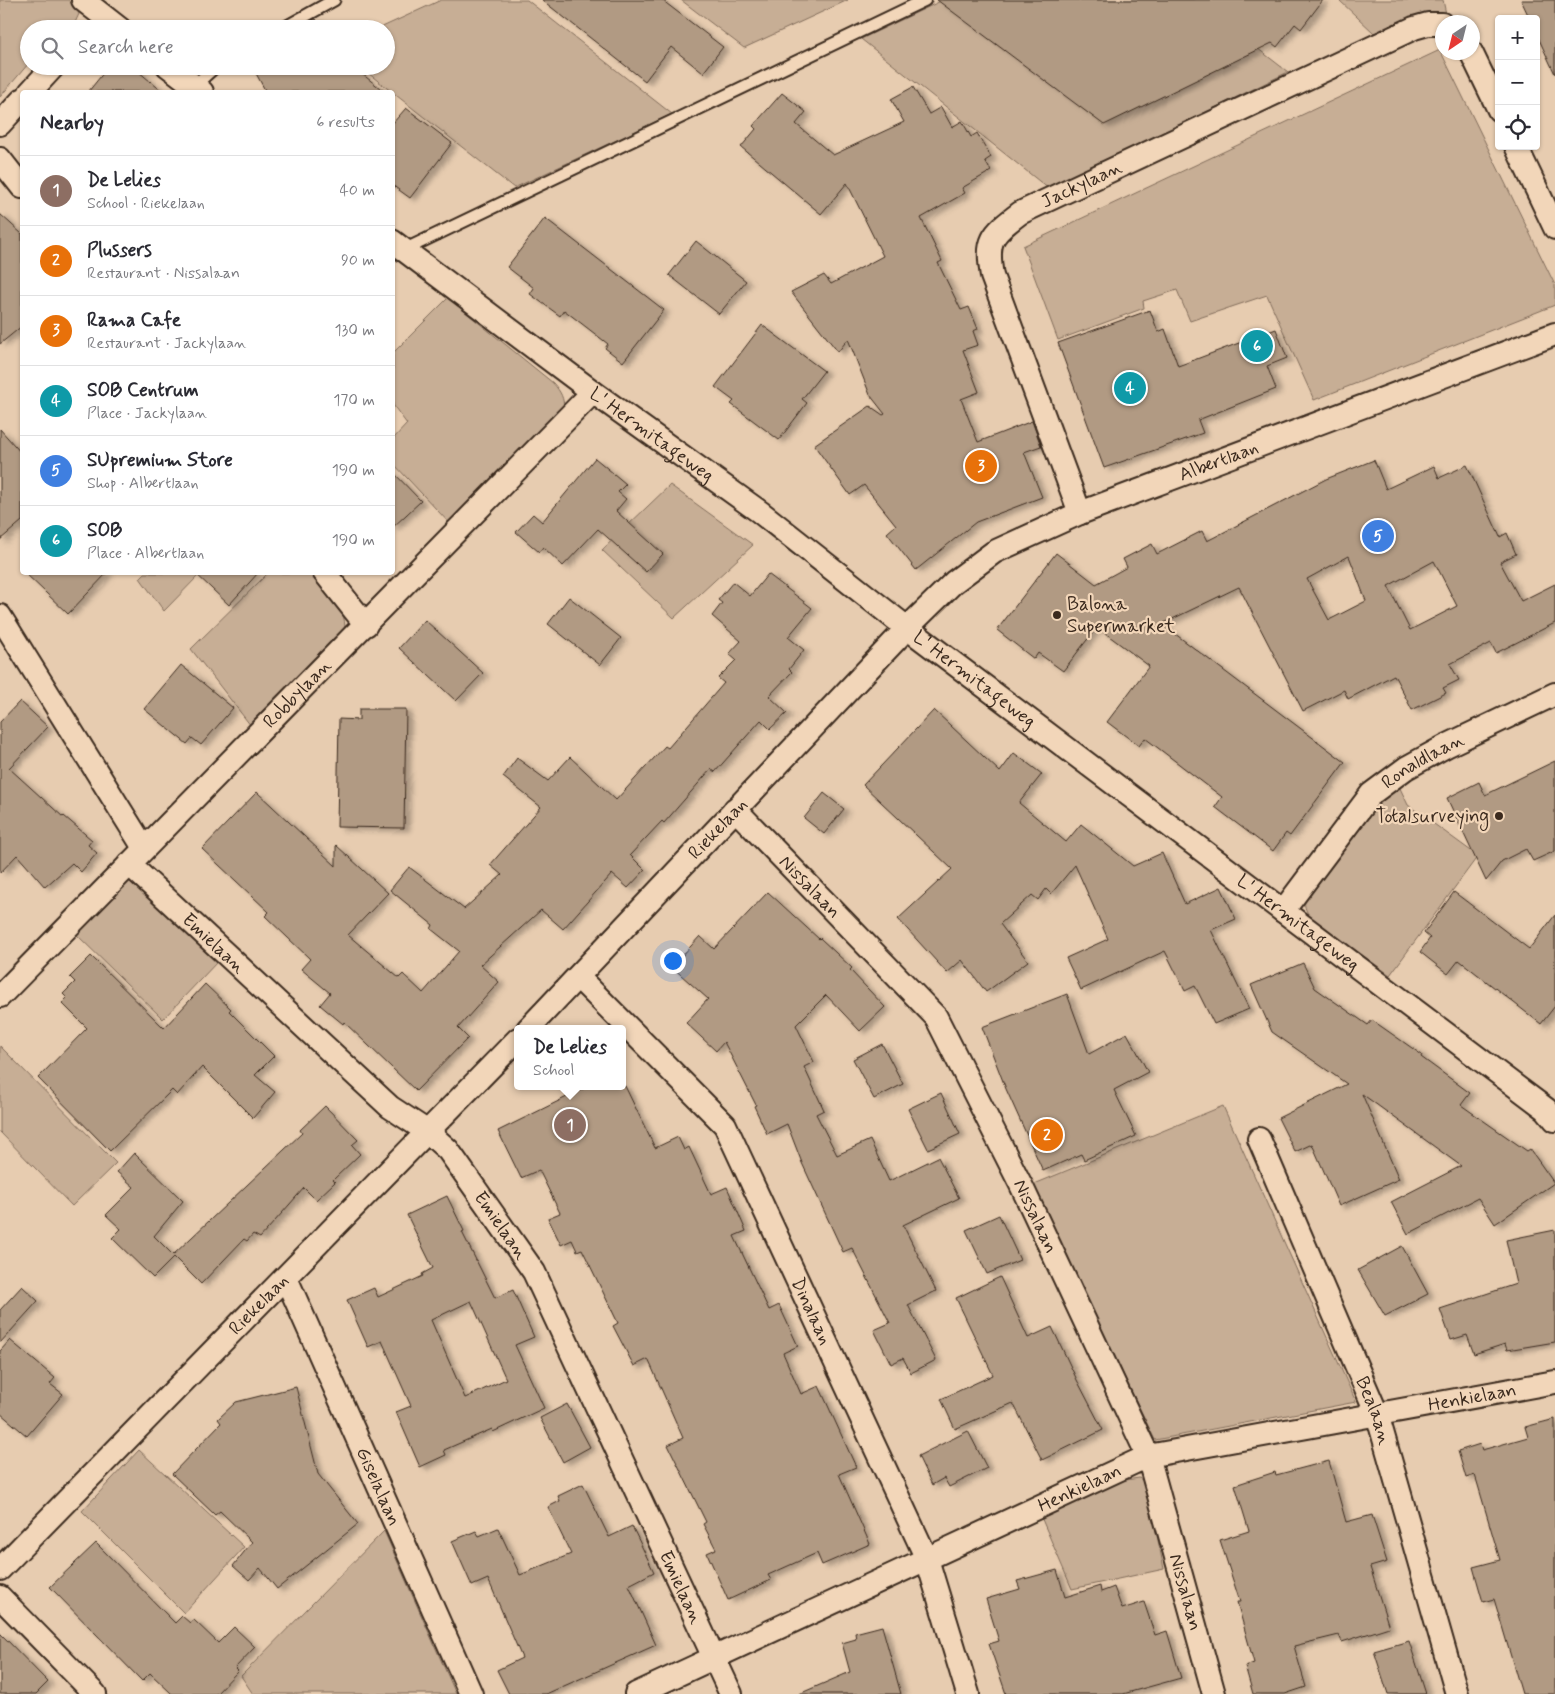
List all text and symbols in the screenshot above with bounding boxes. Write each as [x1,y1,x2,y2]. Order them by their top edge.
north arrow [1435,15,1480,60]
map controls [1495,15,1540,150]
button: + [1495,15,1540,60]
search box [20,20,395,75]
icon: search [38,34,66,62]
text: Search here [78,35,174,60]
button: − [1495,60,1540,105]
button: locate [1495,105,1540,150]
text: Nearby [40,109,104,137]
text: 6 results [316,112,375,133]
street label: Jackylaan [1037,154,1126,214]
text: De Lelies [87,168,161,193]
text: 1 [52,180,60,201]
text: 40 m [339,180,375,201]
text: School · Riekelaan [87,193,205,214]
text: Plussers [87,238,152,263]
text: 2 [52,250,60,271]
text: 90 m [341,250,375,271]
text: Restaurant · Nissalaan [87,263,240,284]
text: Rama Cafe [87,308,181,333]
text: 3 [52,320,60,341]
text: 130 m [334,320,375,341]
pin: 6 [1241,327,1273,365]
text: Restaurant · Jackylaan [87,333,246,354]
pin: 4 [1114,369,1146,407]
text: SOB Centrum [87,378,199,403]
street label: L' Hermitageweg [585,381,719,488]
text: 4 [51,390,61,411]
text: 170 m [333,390,375,411]
text: Place · Jackylaan [87,403,207,424]
street label: Albertlaan [1175,434,1262,487]
pin: 3 [965,447,997,485]
text: SUpremium Store [87,448,233,473]
text: 5 [51,460,61,481]
text: 190 m [332,460,375,481]
text: Shop · Albertlaan [87,473,199,494]
pin: 5 [1362,517,1394,555]
text: SOB [87,518,122,543]
text: 6 [52,530,60,551]
text: 190 m [332,530,375,551]
text: Place · Albertlaan [87,543,204,564]
place label: Balona Supermarket [1067,592,1175,639]
marker: Balona Supermarket [1051,609,1063,621]
street label: L' Hermitageweg [908,625,1041,734]
street label: Robbylaan [257,653,337,734]
street label: Ronaldlaan [1376,727,1468,795]
street label: Riekelaan [682,792,753,865]
place label: Totalsurveying [1375,804,1489,831]
marker: Totalsurveying [1493,810,1505,822]
street label: Nissalaan [774,850,846,924]
street label: L' Hermitageweg [1232,868,1365,978]
street label: Emielaan [177,907,251,979]
your location [660,948,686,974]
popup [514,1025,626,1090]
text: De Lelies [533,1035,607,1060]
text: School [533,1060,575,1081]
pin: 1 [554,1106,586,1144]
pin: 2 [1031,1116,1063,1154]
street label: Nissalaan [1008,1175,1064,1257]
street label: Emielaan [468,1186,534,1264]
street label: Riekelaan [223,1268,294,1340]
street label: Dinalaan [785,1274,838,1349]
street label: Bealaan [1350,1372,1398,1448]
street label: Henkielaan [1426,1377,1518,1417]
street label: Giselalaan [350,1443,407,1530]
street label: Henkielaan [1034,1458,1125,1518]
street label: Emielaan [653,1546,709,1628]
street label: Nissalaan [1163,1551,1208,1633]

